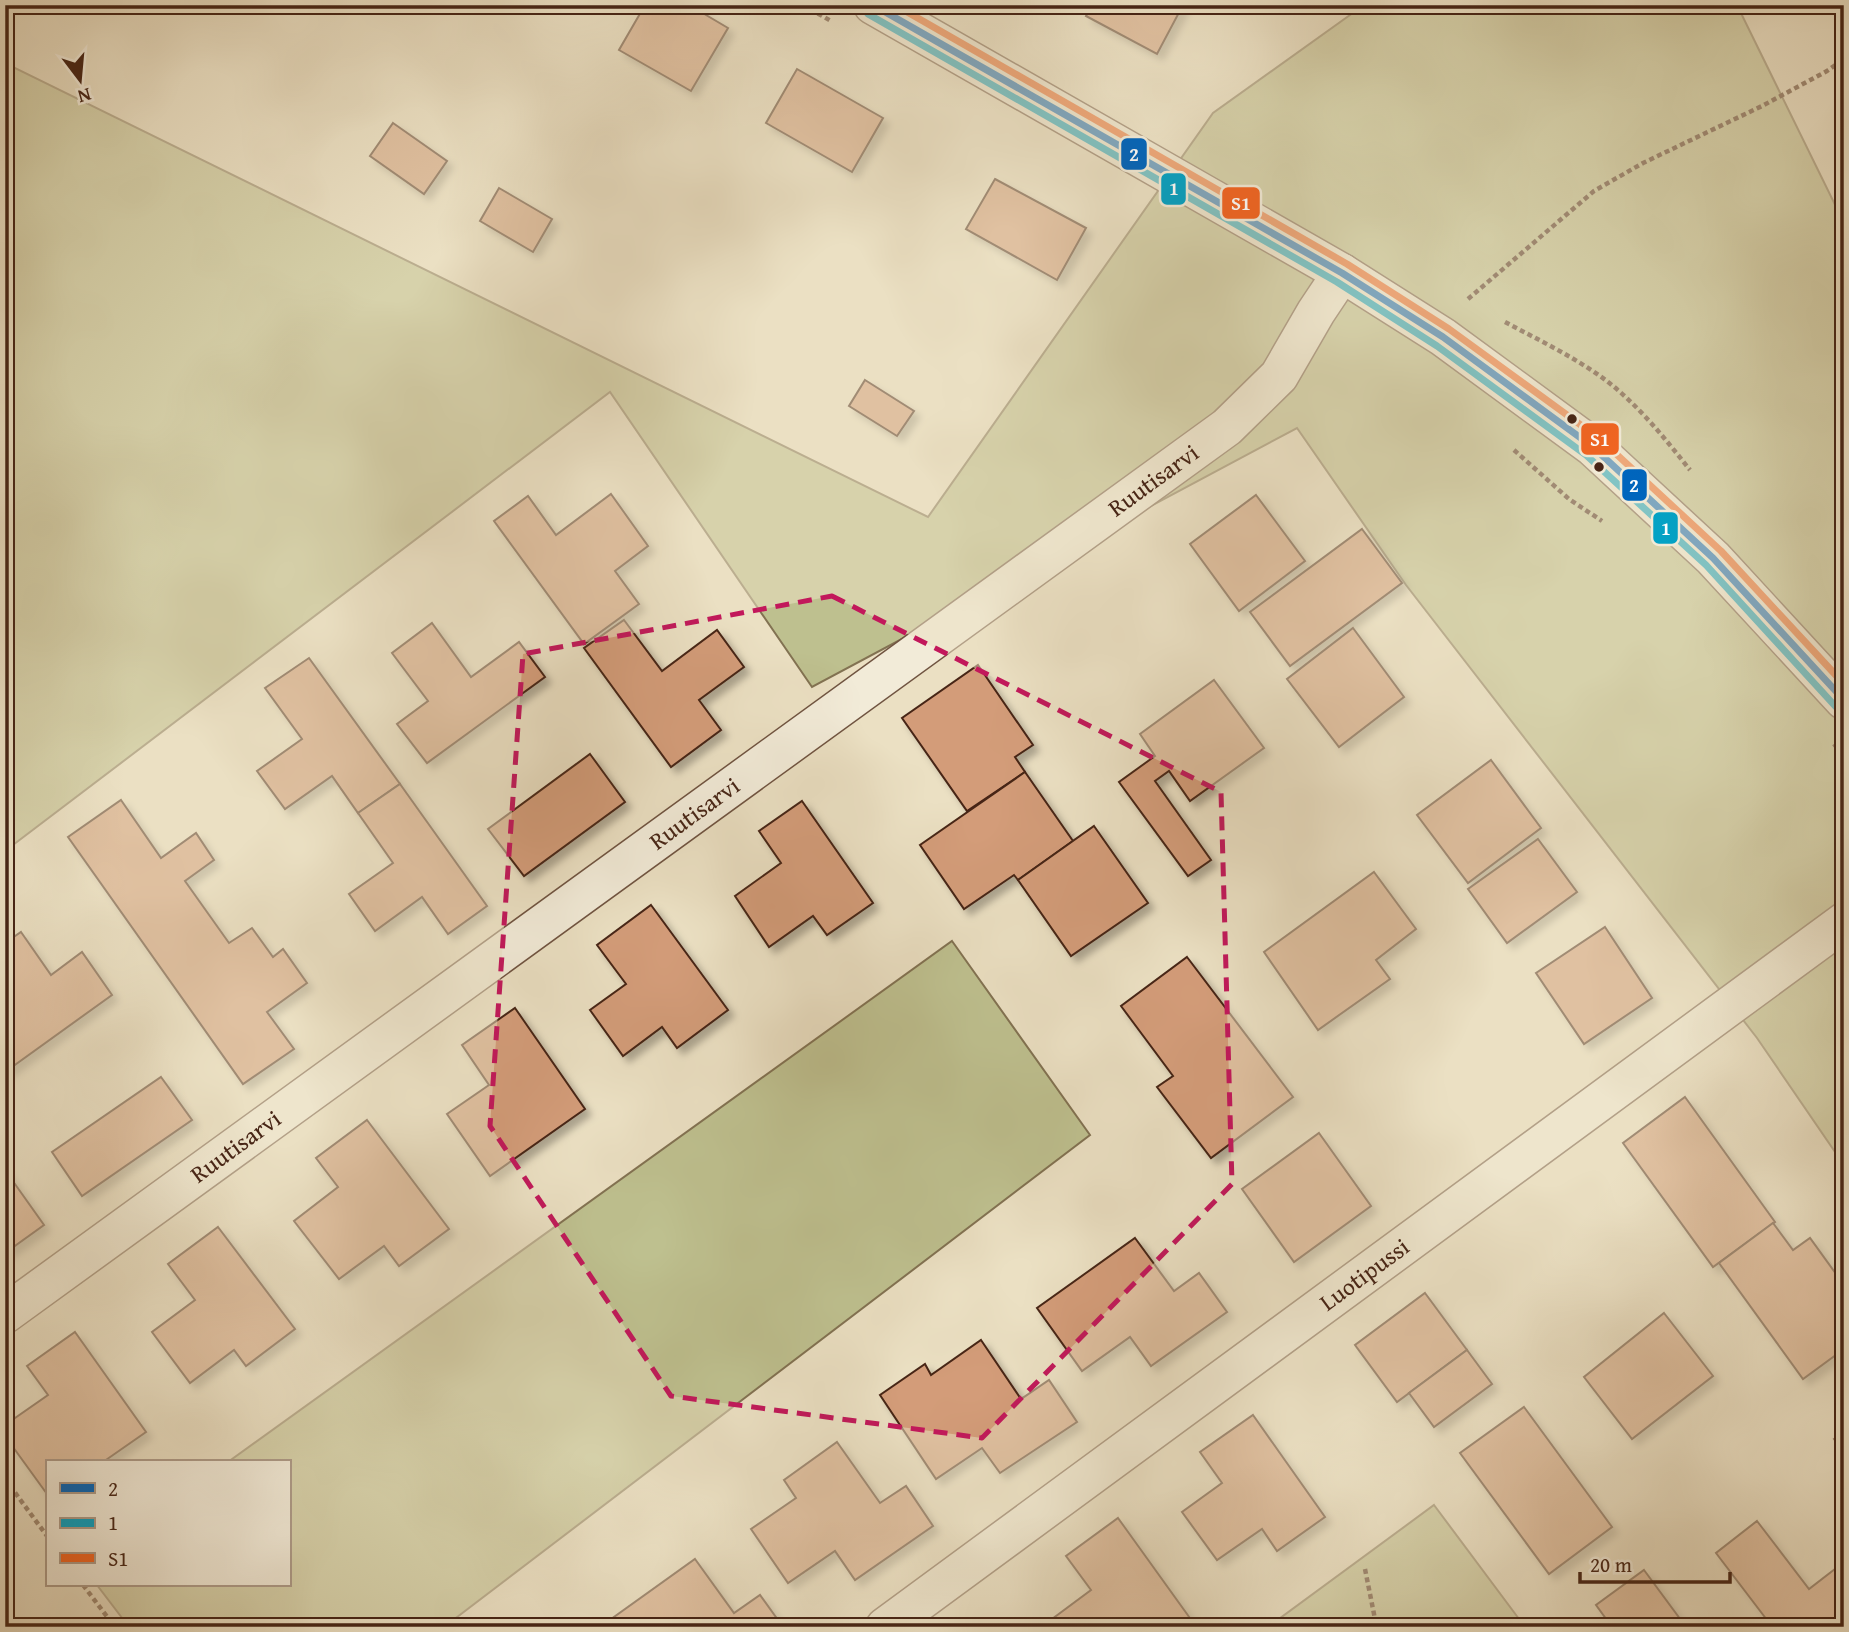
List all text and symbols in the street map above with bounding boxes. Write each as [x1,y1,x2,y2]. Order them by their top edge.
north arrow [46,46,116,116]
text: N [74,81,95,112]
line badge: 2 [1120,137,1148,171]
text: 2 [1129,140,1139,168]
line badge: 1 [1160,172,1187,206]
text: 1 [1169,174,1179,202]
line badge: S1 [1221,186,1261,220]
text: S1 [1231,189,1251,217]
unlabelled marker [1565,412,1579,426]
line badge: S1 [1580,422,1620,456]
text: S1 [1590,425,1610,453]
street label: Ruutisarvi [1101,435,1206,525]
unlabelled marker [1592,460,1606,474]
line badge: 2 [1621,468,1648,502]
text: 2 [1629,471,1639,499]
line badge: 1 [1652,511,1679,545]
text: 1 [1661,514,1671,542]
street label: Ruutisarvi [642,768,747,858]
street label: Ruutisarvi [183,1101,288,1191]
street label: Luotipussi [1312,1229,1417,1319]
legend [46,1460,290,1586]
text: 2 [108,1473,118,1504]
text: 1 [108,1507,118,1538]
scale bar [1580,1541,1730,1585]
text: S1 [108,1543,128,1574]
text: 20 m [1590,1549,1632,1580]

